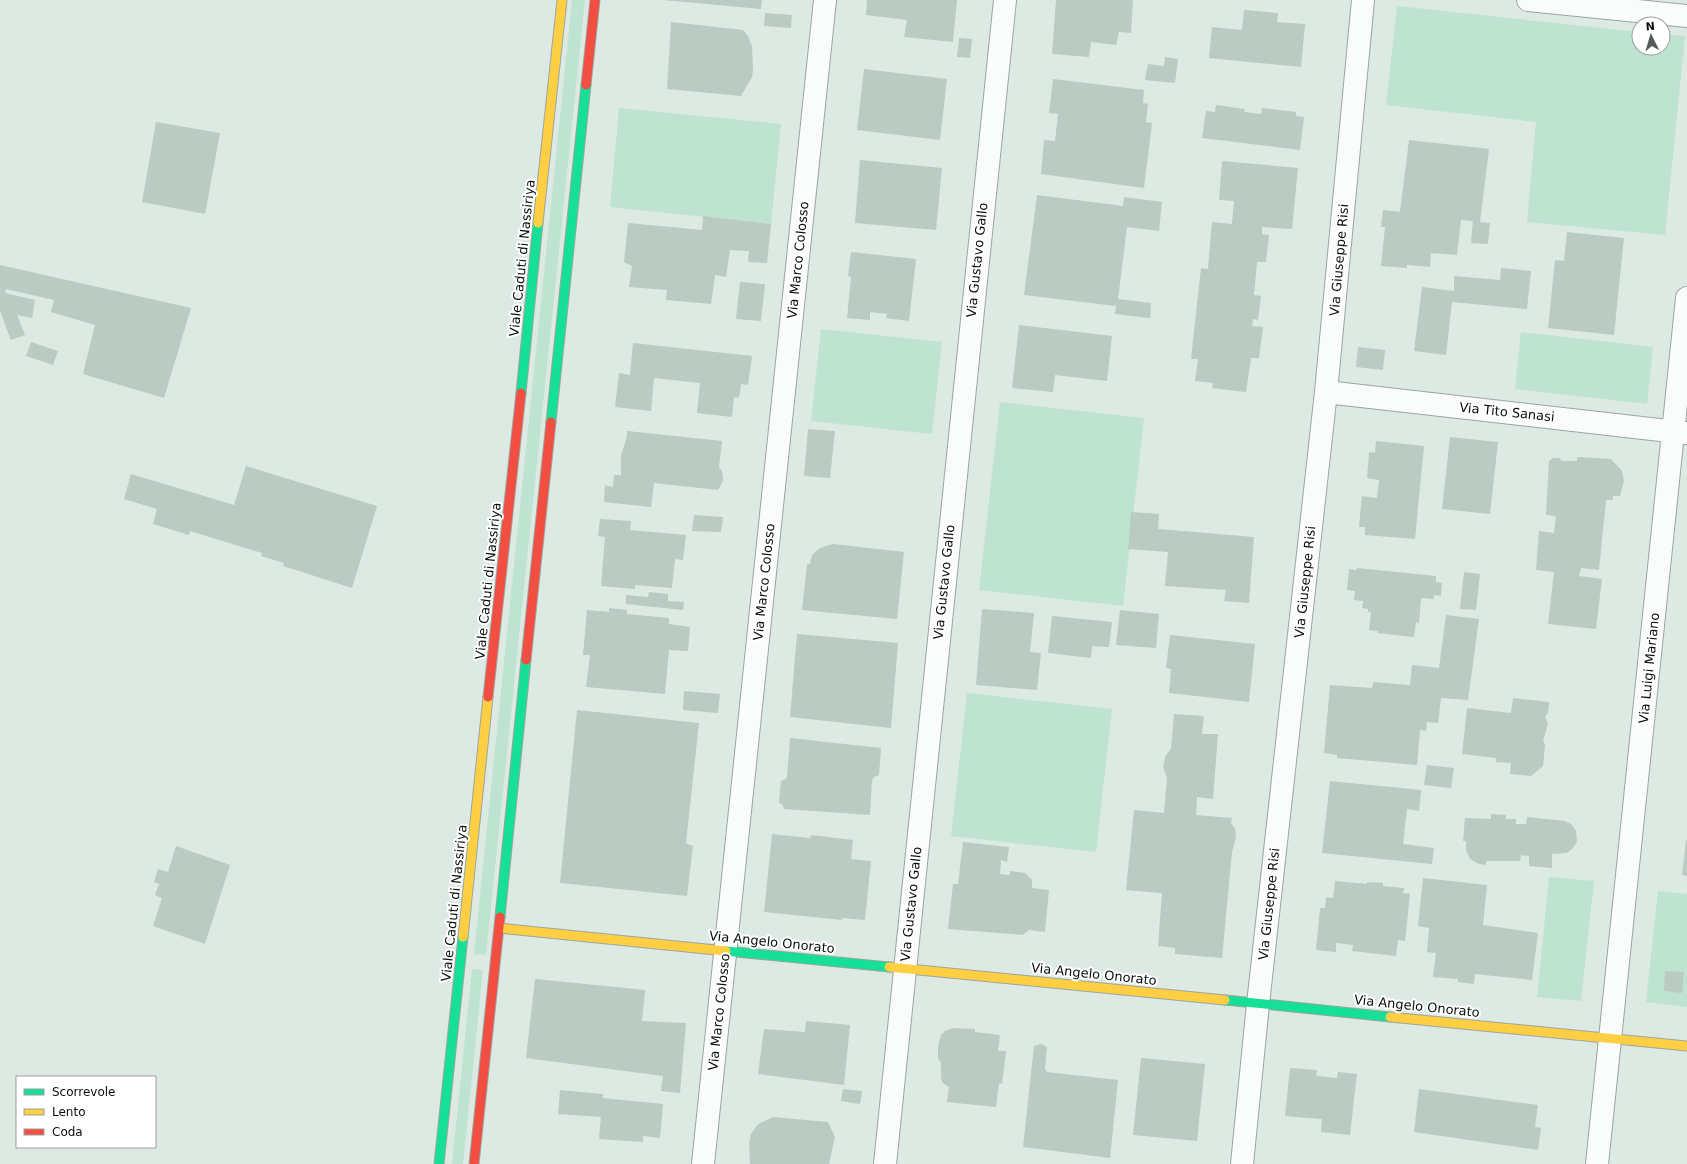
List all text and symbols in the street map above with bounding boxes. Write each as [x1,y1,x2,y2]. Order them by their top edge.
north arrow [1631,16,1671,56]
text: N [1645,20,1655,33]
street label: Viale Caduti di Nassiriya [506,179,538,337]
street label: Via Marco Colosso [784,201,812,319]
street label: Via Gustavo Gallo [964,202,990,318]
street label: Via Giuseppe Risi [1327,203,1351,317]
street label: Via Tito Sanasi [1459,400,1555,424]
street label: Viale Caduti di Nassiriya [472,502,504,660]
street label: Via Marco Colosso [750,523,778,641]
street label: Via Gustavo Gallo [931,524,957,640]
street label: Via Giuseppe Risi [1292,525,1318,639]
street label: Via Luigi Mariano [1636,612,1662,724]
street label: Viale Caduti di Nassiriya [438,824,470,982]
street label: Via Gustavo Gallo [898,846,924,962]
street label: Via Giuseppe Risi [1256,847,1282,961]
street label: Via Angelo Onorato [708,928,836,956]
street label: Via Marco Colosso [705,953,733,1071]
street label: Via Angelo Onorato [1030,960,1158,988]
street label: Via Angelo Onorato [1353,992,1481,1020]
legend [16,1076,156,1148]
text: Scorrevole [52,1085,116,1099]
text: Lento [52,1105,86,1119]
text: Coda [52,1125,83,1139]

